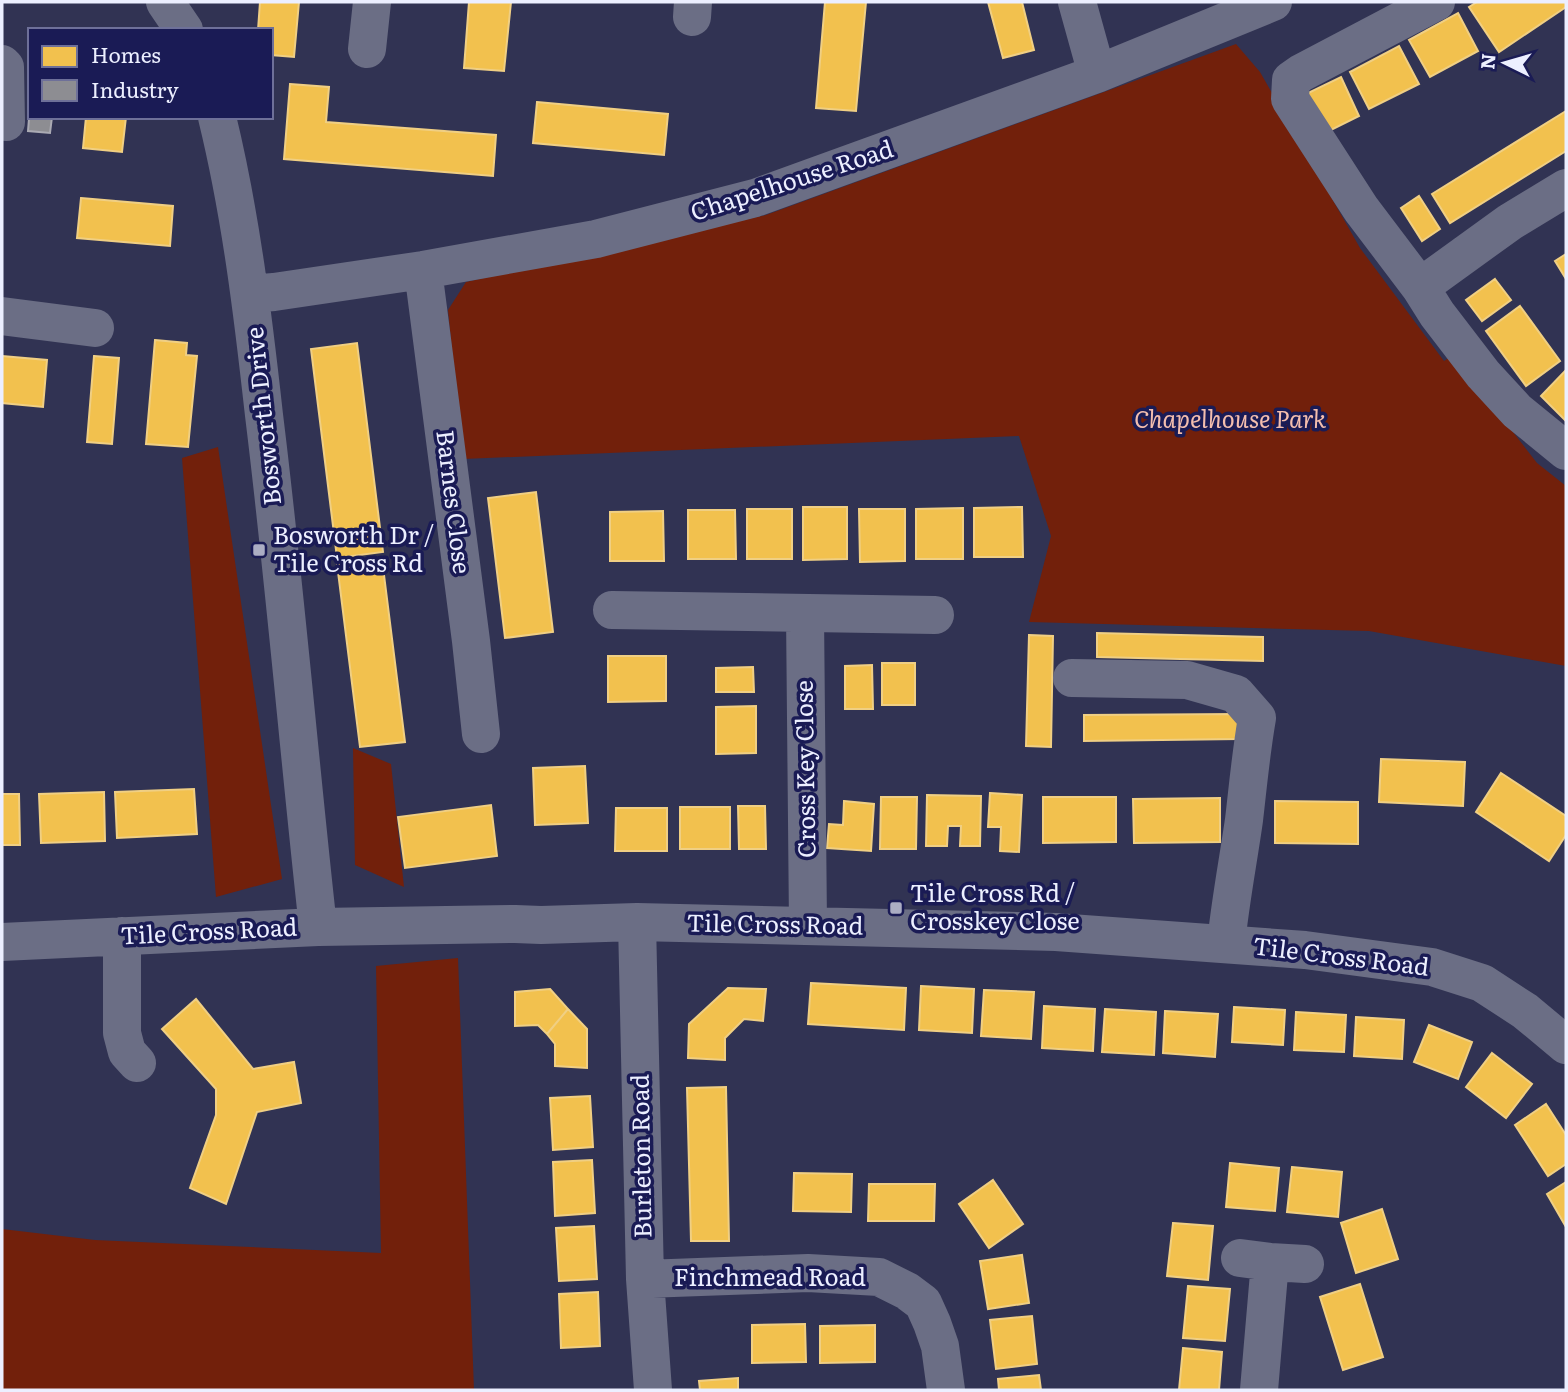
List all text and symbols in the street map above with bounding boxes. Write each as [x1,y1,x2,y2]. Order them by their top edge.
legend [28,28,273,119]
north arrow [1470,28,1540,98]
text: Homes [91,38,161,69]
text: N [1472,52,1502,71]
text: Industry [91,73,179,104]
street label: Chapelhouse Road [685,129,897,228]
street label: Bosworth Drive [235,325,288,507]
park label: Chapelhouse Park [1134,400,1327,435]
street label: Barnes Close [429,428,482,576]
place label: Bosworth Dr / Tile Cross Rd [273,516,434,579]
marker: Bosworth Dr / Tile Cross Rd [251,542,267,558]
street label: Cross Key Close [784,680,823,858]
place label: Tile Cross Rd / Crosskey Close [910,874,1080,937]
marker: Tile Cross Rd / Crosskey Close [888,900,904,916]
street label: Tile Cross Road [686,903,864,942]
street label: Tile Cross Road [120,907,298,952]
street label: Tile Cross Road [1251,926,1431,983]
street label: Burleton Road [621,1073,658,1238]
street label: Finchmead Road [674,1258,866,1293]

